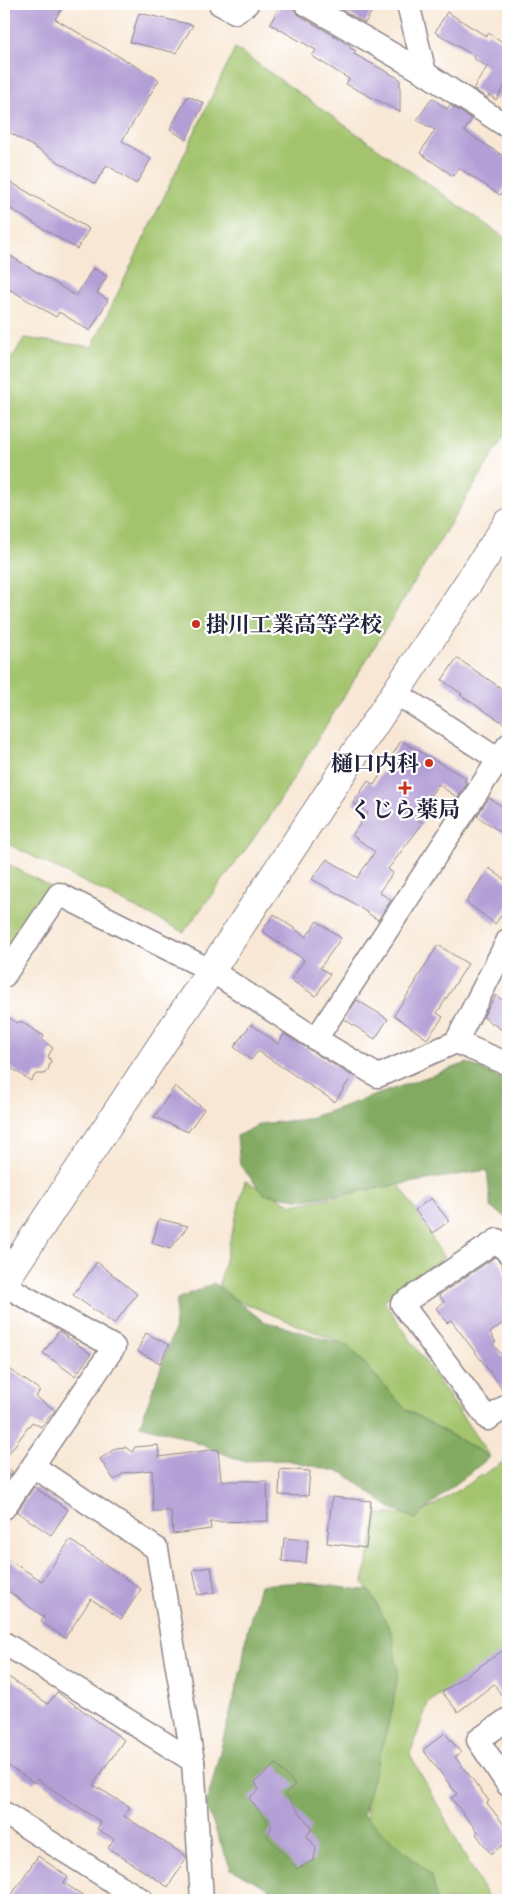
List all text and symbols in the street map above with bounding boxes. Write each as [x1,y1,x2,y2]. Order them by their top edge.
place label: 掛川工業高等学校 [206,610,382,639]
marker: 掛川工業高等学校 [190,618,202,630]
place label: 樋口内科 [331,749,419,778]
marker: 樋口内科 [423,757,435,769]
marker: くじら薬局 [399,782,411,794]
place label: くじら薬局 [350,795,460,824]

